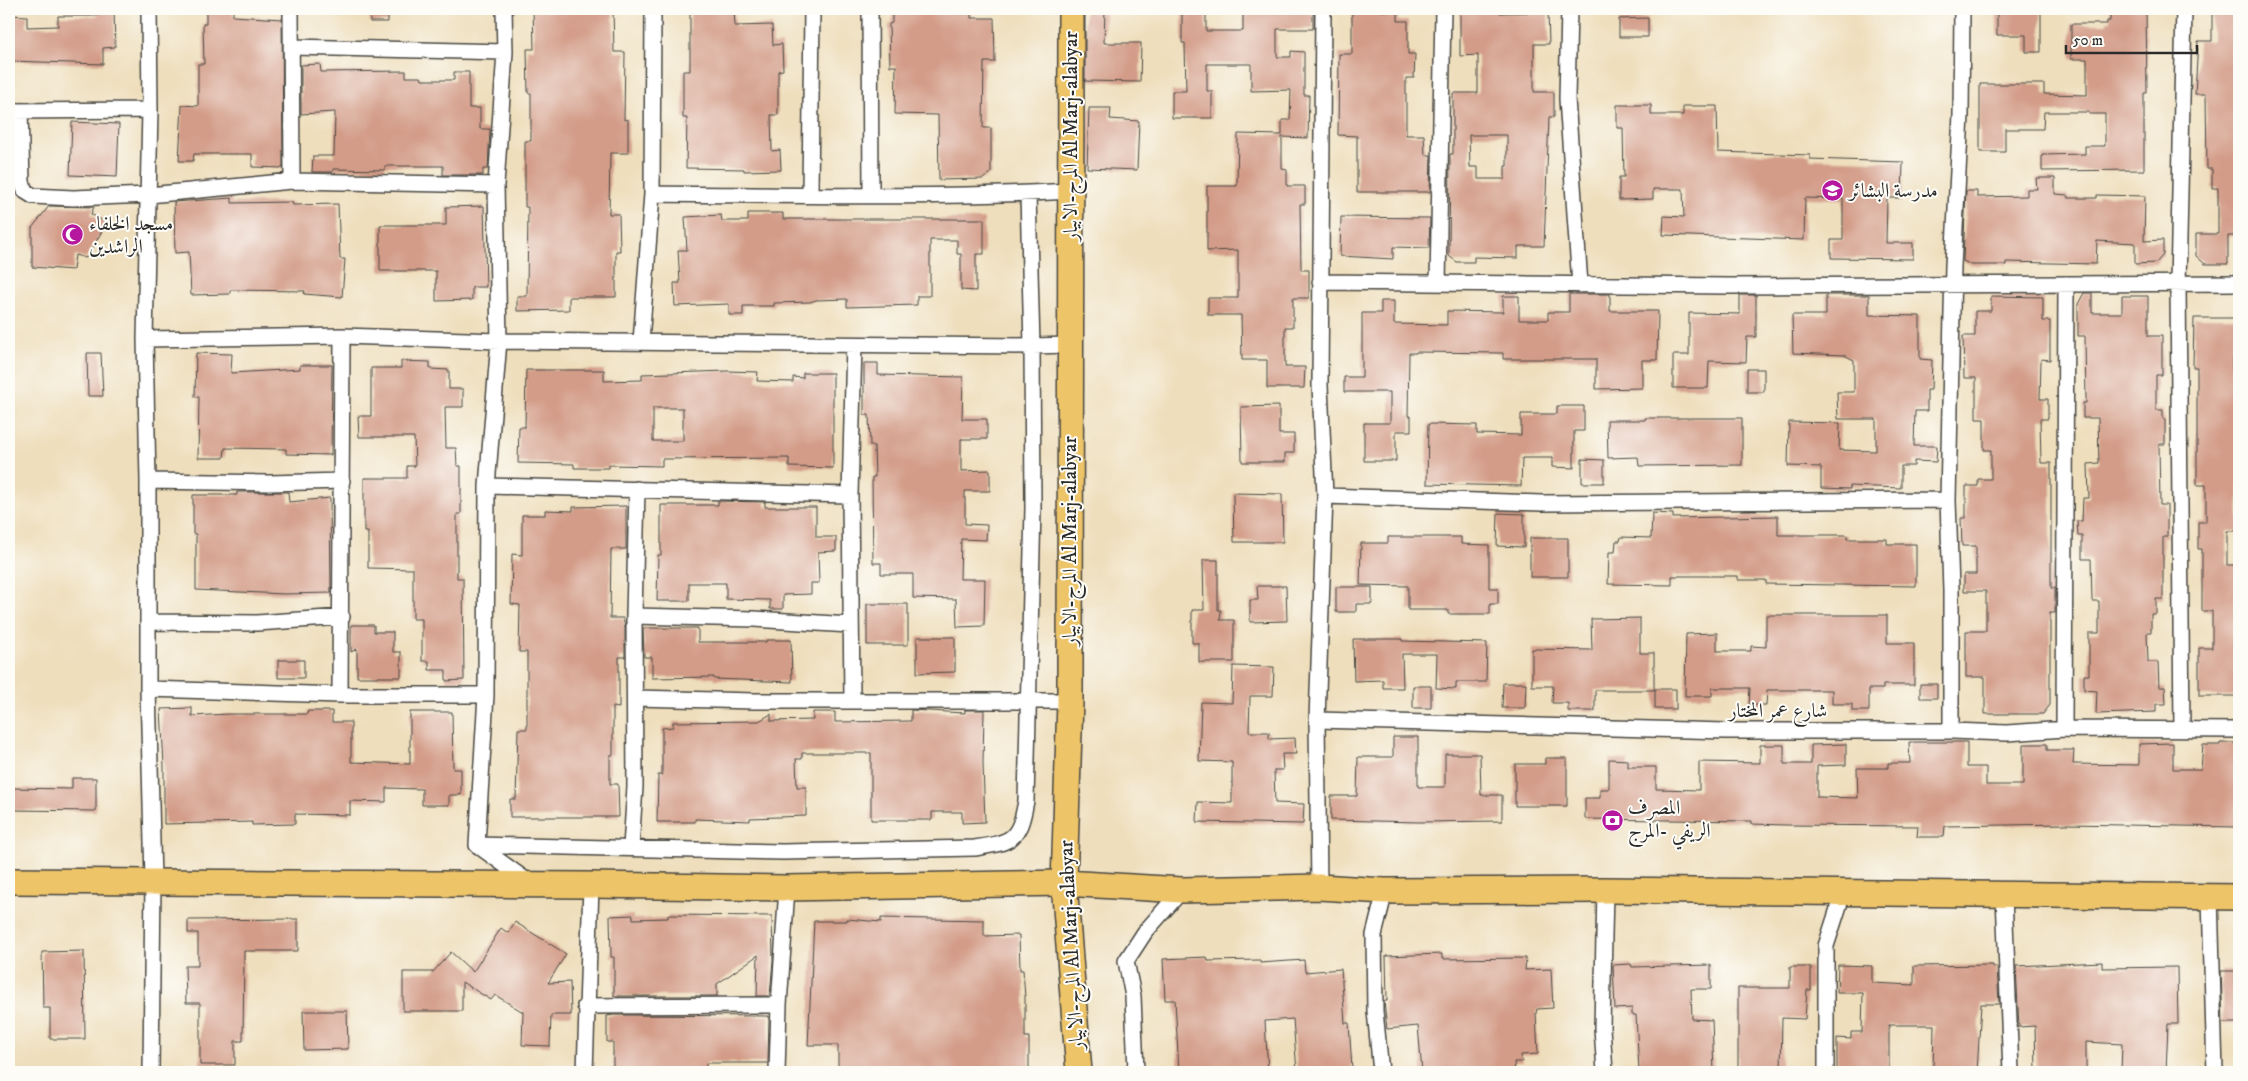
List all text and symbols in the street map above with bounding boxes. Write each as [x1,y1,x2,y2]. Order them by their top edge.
scale bar [2066,22,2197,54]
street label: المرج-الابيار Al Marj-alabyar [1059,30,1088,243]
text: 50 m [2073,31,2103,50]
school or university icon: مدرسة البشائر [1821,179,1845,203]
place label: مدرسة البشائر [1847,179,1938,204]
place label: مسجد الخلفاء الراشدين [89,212,173,260]
mosque icon: مسجد الخلفاء الراشدين [61,223,85,247]
street label: المرج-الابيار Al Marj-alabyar [1058,435,1087,648]
street label: شارع عمر المختار [1727,699,1827,728]
place label: المصرف الريفي -المرج [1628,796,1711,850]
bank icon: المصرف الريفي -المرج [1600,808,1624,832]
street label: المرج-الابيار Al Marj-alabyar [1054,839,1094,1052]

